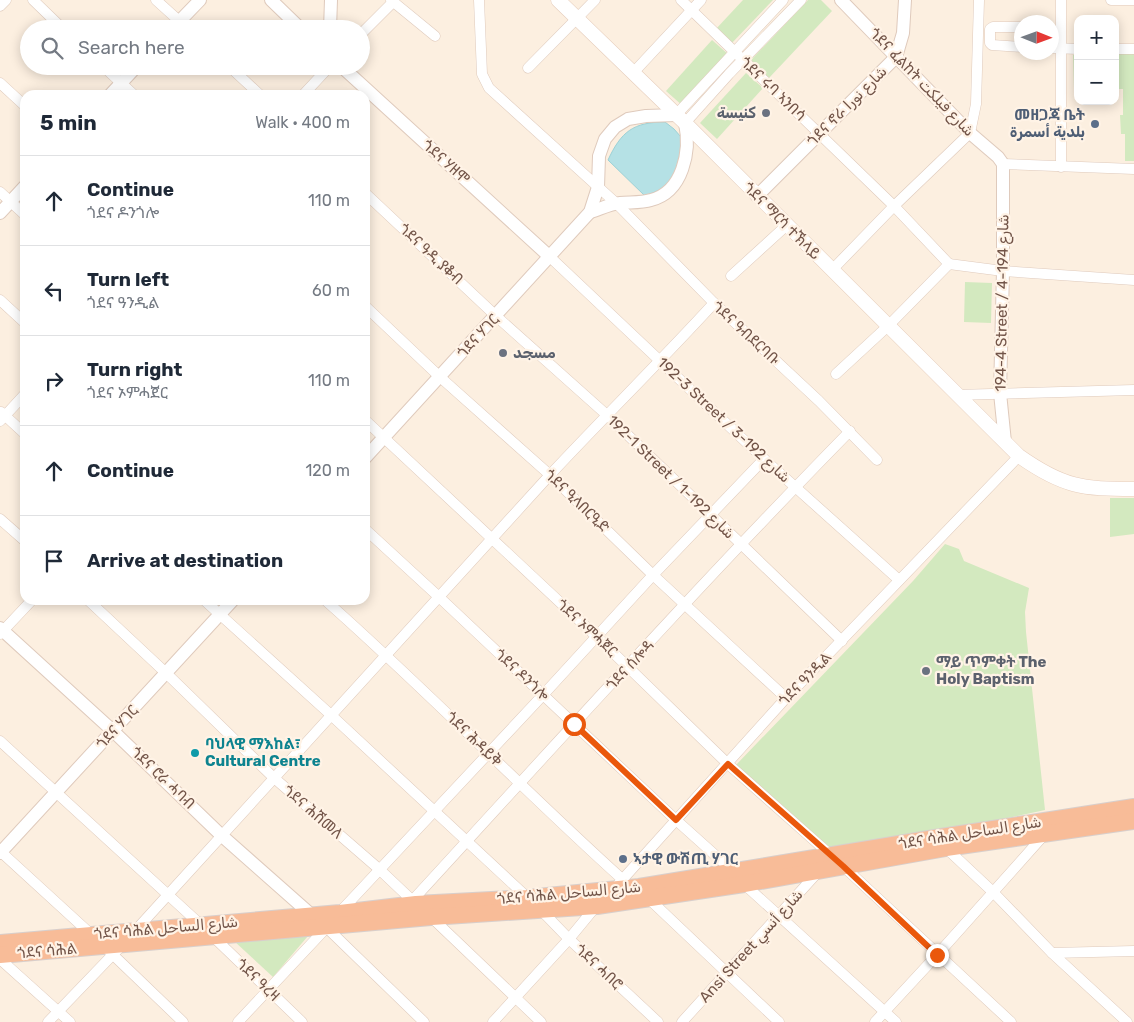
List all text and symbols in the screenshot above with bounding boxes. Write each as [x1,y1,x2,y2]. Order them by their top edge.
north arrow [1014,15,1059,60]
map controls [1074,15,1119,105]
button: + [1074,15,1119,60]
search box [20,20,370,75]
street label: ጎደና ፈልከት شارع فيلكت [864,24,978,141]
icon: search [38,34,66,62]
text: Search here [78,36,185,59]
street label: ጎደና ሩባ ኣንበሳ [736,53,810,125]
button: − [1074,60,1119,105]
street label: ጎደና ኖራ شارع نورا [803,62,892,151]
place label: كنيسة [717,104,756,122]
place label: መዘጋጃ ቤት بلدية أسمرة [1010,106,1086,141]
marker: كنيسة [760,107,772,119]
text: 5 min [40,110,97,135]
text: Walk · 400 m [255,113,350,132]
marker: መዘጋጃ ቤት بلدية أسمرة [1089,118,1101,130]
street label: ጎደና ሃዘሞ [419,136,473,188]
text: Continue [87,178,174,201]
street label: ጎደና ማርሳ ተኽላይ [740,179,824,263]
icon: ahead [40,187,68,215]
text: 110 m [308,191,350,210]
text: ጎደና ዶንጎሎ [87,203,159,222]
street label: 194-4 Street / شارع 194-4 [991,214,1015,392]
street label: ጎደና ዓዲ ያቆብ [395,220,467,288]
text: Turn left [87,268,169,291]
icon: left [40,277,68,305]
text: 60 m [312,281,350,300]
text: ጎደና ዓንዲል [87,293,159,312]
street label: ጎደና ዓብደርባቡ [709,297,783,369]
street label: ጎደና ሃገር [453,310,503,361]
place label: مسجد [513,344,556,362]
marker: مسجد [497,347,509,359]
street label: 192-3 Street / شارع 192-3 [652,354,794,488]
text: Turn right [87,358,182,381]
icon: right [40,367,68,395]
text: 110 m [308,371,350,390]
text: ጎደና ኦምሓጀር [87,383,168,402]
street label: 192-1 Street / شارع 192-1 [602,412,738,544]
icon: ahead [40,457,68,485]
text: Continue [87,459,174,482]
text: 120 m [305,461,350,480]
street label: ጎደና ዒላበርዒድ [541,466,613,537]
icon: arrive [40,547,68,575]
text: Arrive at destination [87,549,283,572]
street label: ጎደና ኦምሓጀር [553,596,621,661]
street label: ጎደና ሰሎዳ [602,636,658,694]
street label: ጎደና ዶንጎሎ [491,645,553,705]
street label: ጎደና ዓንዲል [775,648,835,710]
place label: ማይ ጥምቀት The Holy Baptism [936,653,1047,688]
marker: ማይ ጥምቀት The Holy Baptism [920,665,932,677]
street label: ጎደና ሃገር [92,701,142,752]
street label: ጎደና ሕዳይቅ [442,708,506,770]
route start [563,713,586,736]
place label: ባህላዊ ማእከል፣ Cultural Centre [205,735,321,770]
street label: ጎደና ሮራ ሓባብ [127,743,199,813]
marker: ባህላዊ ማእከል፣ Cultural Centre [189,747,201,759]
street label: ጎደና ሕሽመለ [280,781,346,843]
street label: ጎደና ሳሕል شارع الساحل [897,813,1043,855]
place label: ኣታዊ ውሽጢ ሃገር [633,850,739,868]
marker: ኣታዊ ውሽጢ ሃገር [617,853,629,865]
street label: ጎደና ሳሕል شارع الساحل [496,878,642,910]
street label: Ansi Street شارع أنسي [695,886,809,1008]
street label: ጎደና ሳሕል شارع الساحل [93,913,239,945]
street label: ጎደና ሳሕል [17,939,77,963]
street label: ጎደና ሓበሮ [571,940,627,994]
route end [926,944,949,967]
street label: ጎደና ዓረዛ [232,955,284,1005]

